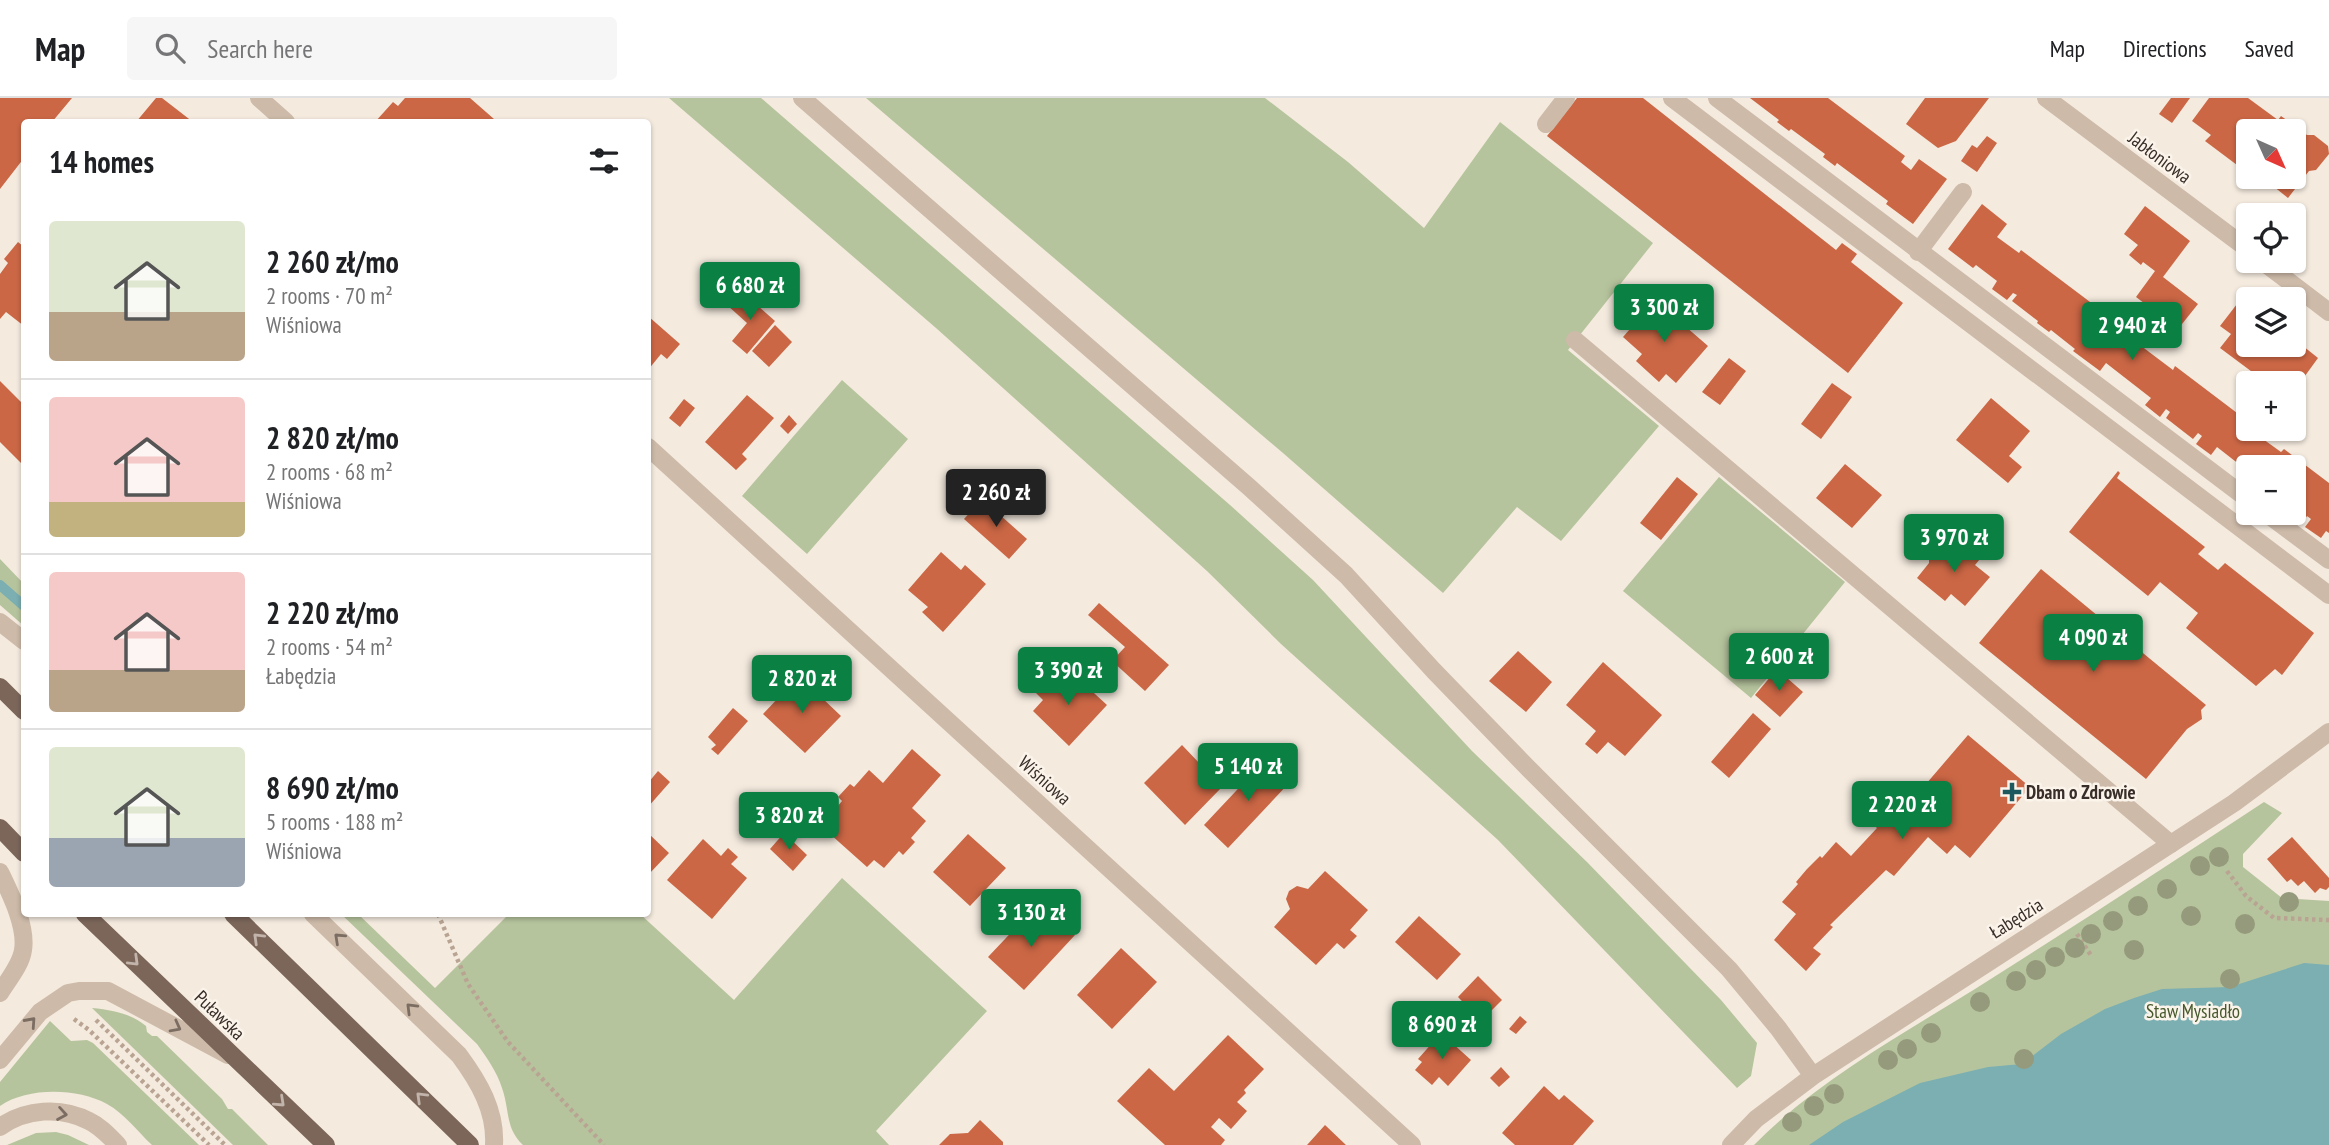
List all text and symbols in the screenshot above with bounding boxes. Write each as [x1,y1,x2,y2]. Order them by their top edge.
search box [127,17,617,80]
text: Map [35,27,85,70]
icon: search [151,29,189,67]
text: Search here [207,32,313,65]
text: Map [2050,33,2085,64]
text: Directions [2123,33,2207,64]
text: Saved [2245,33,2294,64]
north arrow [2236,119,2306,189]
map controls [2236,119,2306,525]
street label: Jabłoniowa [2123,125,2196,188]
text: 14 homes [49,142,154,181]
icon: filters [585,142,623,180]
button: locate [2236,203,2306,273]
text: 2 260 zł/mo [266,242,399,281]
icon: home [105,249,189,333]
pin: 6 680 zł [678,262,822,322]
text: 6 680 zł [716,270,784,299]
text: 2 rooms · 70 m² [266,281,393,310]
pin: 3 300 zł [1592,285,1736,344]
button: layers [2236,287,2306,357]
text: 3 300 zł [1630,292,1698,321]
pin: 2 940 zł [2060,302,2204,362]
text: Wiśniowa [266,310,342,339]
text: 2 940 zł [2098,310,2166,339]
button: + [2236,371,2306,441]
text: 2 820 zł/mo [266,418,399,457]
icon: home [105,425,189,509]
button: − [2236,455,2306,525]
text: 2 rooms · 68 m² [266,457,393,486]
pin: 2 260 zł [924,470,1068,529]
text: 2 260 zł [962,477,1030,506]
text: Wiśniowa [266,486,342,515]
pin: 3 970 zł [1882,514,2026,574]
text: 3 970 zł [1920,522,1988,551]
text: 2 220 zł/mo [266,593,399,632]
icon: home [105,600,189,684]
pin: 4 090 zł [2021,614,2165,674]
text: 4 090 zł [2059,622,2127,651]
text: 2 rooms · 54 m² [266,632,393,661]
pin: 2 600 zł [1707,634,1851,693]
text: 2 600 zł [1745,641,1813,670]
pin: 3 390 zł [996,648,1140,707]
text: 3 390 zł [1034,655,1102,684]
pin: 2 820 zł [730,656,874,715]
text: Łabędzia [266,661,336,690]
text: 2 820 zł [768,663,836,692]
pin: 5 140 zł [1176,744,1320,803]
street label: Wiśniowa [1014,750,1076,810]
text: 5 140 zł [1214,751,1282,780]
text: 8 690 zł/mo [266,768,399,807]
icon: home [105,775,189,859]
place label: Dbam o Zdrowie [2026,780,2136,804]
pin: 2 220 zł [1830,782,1974,841]
marker: Dbam o Zdrowie [2004,784,2020,800]
text: 2 220 zł [1868,789,1936,818]
pin: 3 820 zł [717,792,861,852]
text: 3 820 zł [755,800,823,829]
text: 5 rooms · 188 m² [266,807,403,836]
text: Wiśniowa [266,836,342,865]
pin: 3 130 zł [959,890,1103,949]
street label: Łabędzia [1985,892,2047,944]
text: 3 130 zł [997,897,1065,926]
one-way arrow [254,934,267,947]
one-way arrow [334,934,347,946]
one-way arrow [126,953,139,966]
street label: Puławska [190,985,250,1045]
park label: Staw Mysiadło [2146,999,2240,1023]
pin: 8 690 zł [1370,1002,1514,1061]
one-way arrow [407,1003,420,1016]
text: 8 690 zł [1408,1009,1476,1038]
one-way arrow [22,1017,35,1030]
one-way arrow [169,1019,182,1033]
one-way arrow [272,1093,285,1106]
one-way arrow [416,1093,429,1106]
one-way arrow [56,1106,68,1121]

